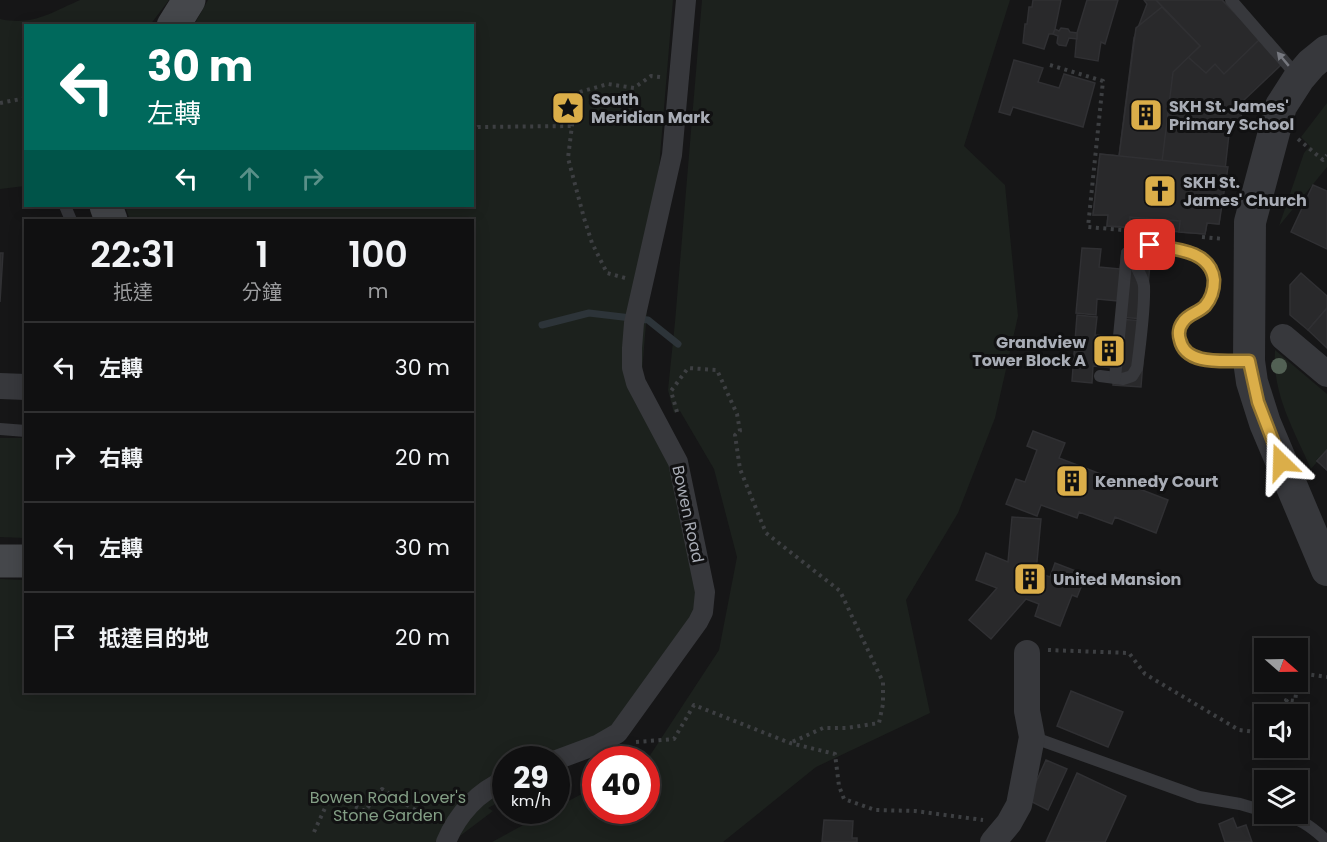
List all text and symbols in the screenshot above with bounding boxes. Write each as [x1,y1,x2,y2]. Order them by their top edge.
text: 30 m [147,37,253,96]
icon: left [48,48,126,126]
one-way arrow [1277,52,1290,67]
place label: South Meridian Mark [591,88,710,129]
place icon: South Meridian Mark [550,90,586,126]
text: 左轉 [147,95,201,132]
place label: SKH St. James' Primary School [1169,95,1294,136]
building icon: SKH St. James' Primary School [1128,97,1164,133]
icon: left [170,162,203,195]
icon: ahead [233,162,266,195]
icon: right [296,162,329,195]
place label: SKH St. James' Church [1183,171,1307,212]
church icon: SKH St. James' Church [1142,173,1178,209]
pin [1124,219,1175,270]
icon: arrive [1133,228,1166,261]
text: 22:31 [90,229,176,280]
text: 1 [255,229,268,280]
text: 100 [348,229,408,280]
text: m [368,277,388,305]
text: 抵達 [113,278,153,306]
text: 分鐘 [242,278,282,306]
place label: Grandview Tower Block A [972,331,1086,372]
building icon: Grandview Tower Block A [1091,333,1127,369]
icon: left [48,351,81,384]
text: 30 m [395,352,450,383]
text: 左轉 [99,353,143,384]
position arrow [1249,430,1313,494]
icon: right [48,441,81,474]
text: 20 m [395,442,450,473]
text: 右轉 [99,443,143,474]
street label: Bowen Road [666,463,710,565]
building icon: Kennedy Court [1054,463,1090,499]
place label: Kennedy Court [1095,470,1218,493]
icon: left [48,531,81,564]
text: 30 m [395,532,450,563]
text: 左轉 [99,533,143,564]
building icon: United Mansion [1012,561,1048,597]
place label: United Mansion [1053,568,1181,591]
icon: arrive [48,621,81,654]
text: 20 m [395,622,450,653]
text: 抵達目的地 [99,623,209,654]
north arrow [1254,638,1308,692]
map controls [1254,638,1308,824]
button: sound [1254,704,1308,758]
speed limit sign: 40 [582,746,660,824]
text: 29 [513,756,549,799]
button: layers [1254,770,1308,824]
park label: Bowen Road Lover's Stone Garden [310,786,466,827]
text: km/h [511,790,551,811]

